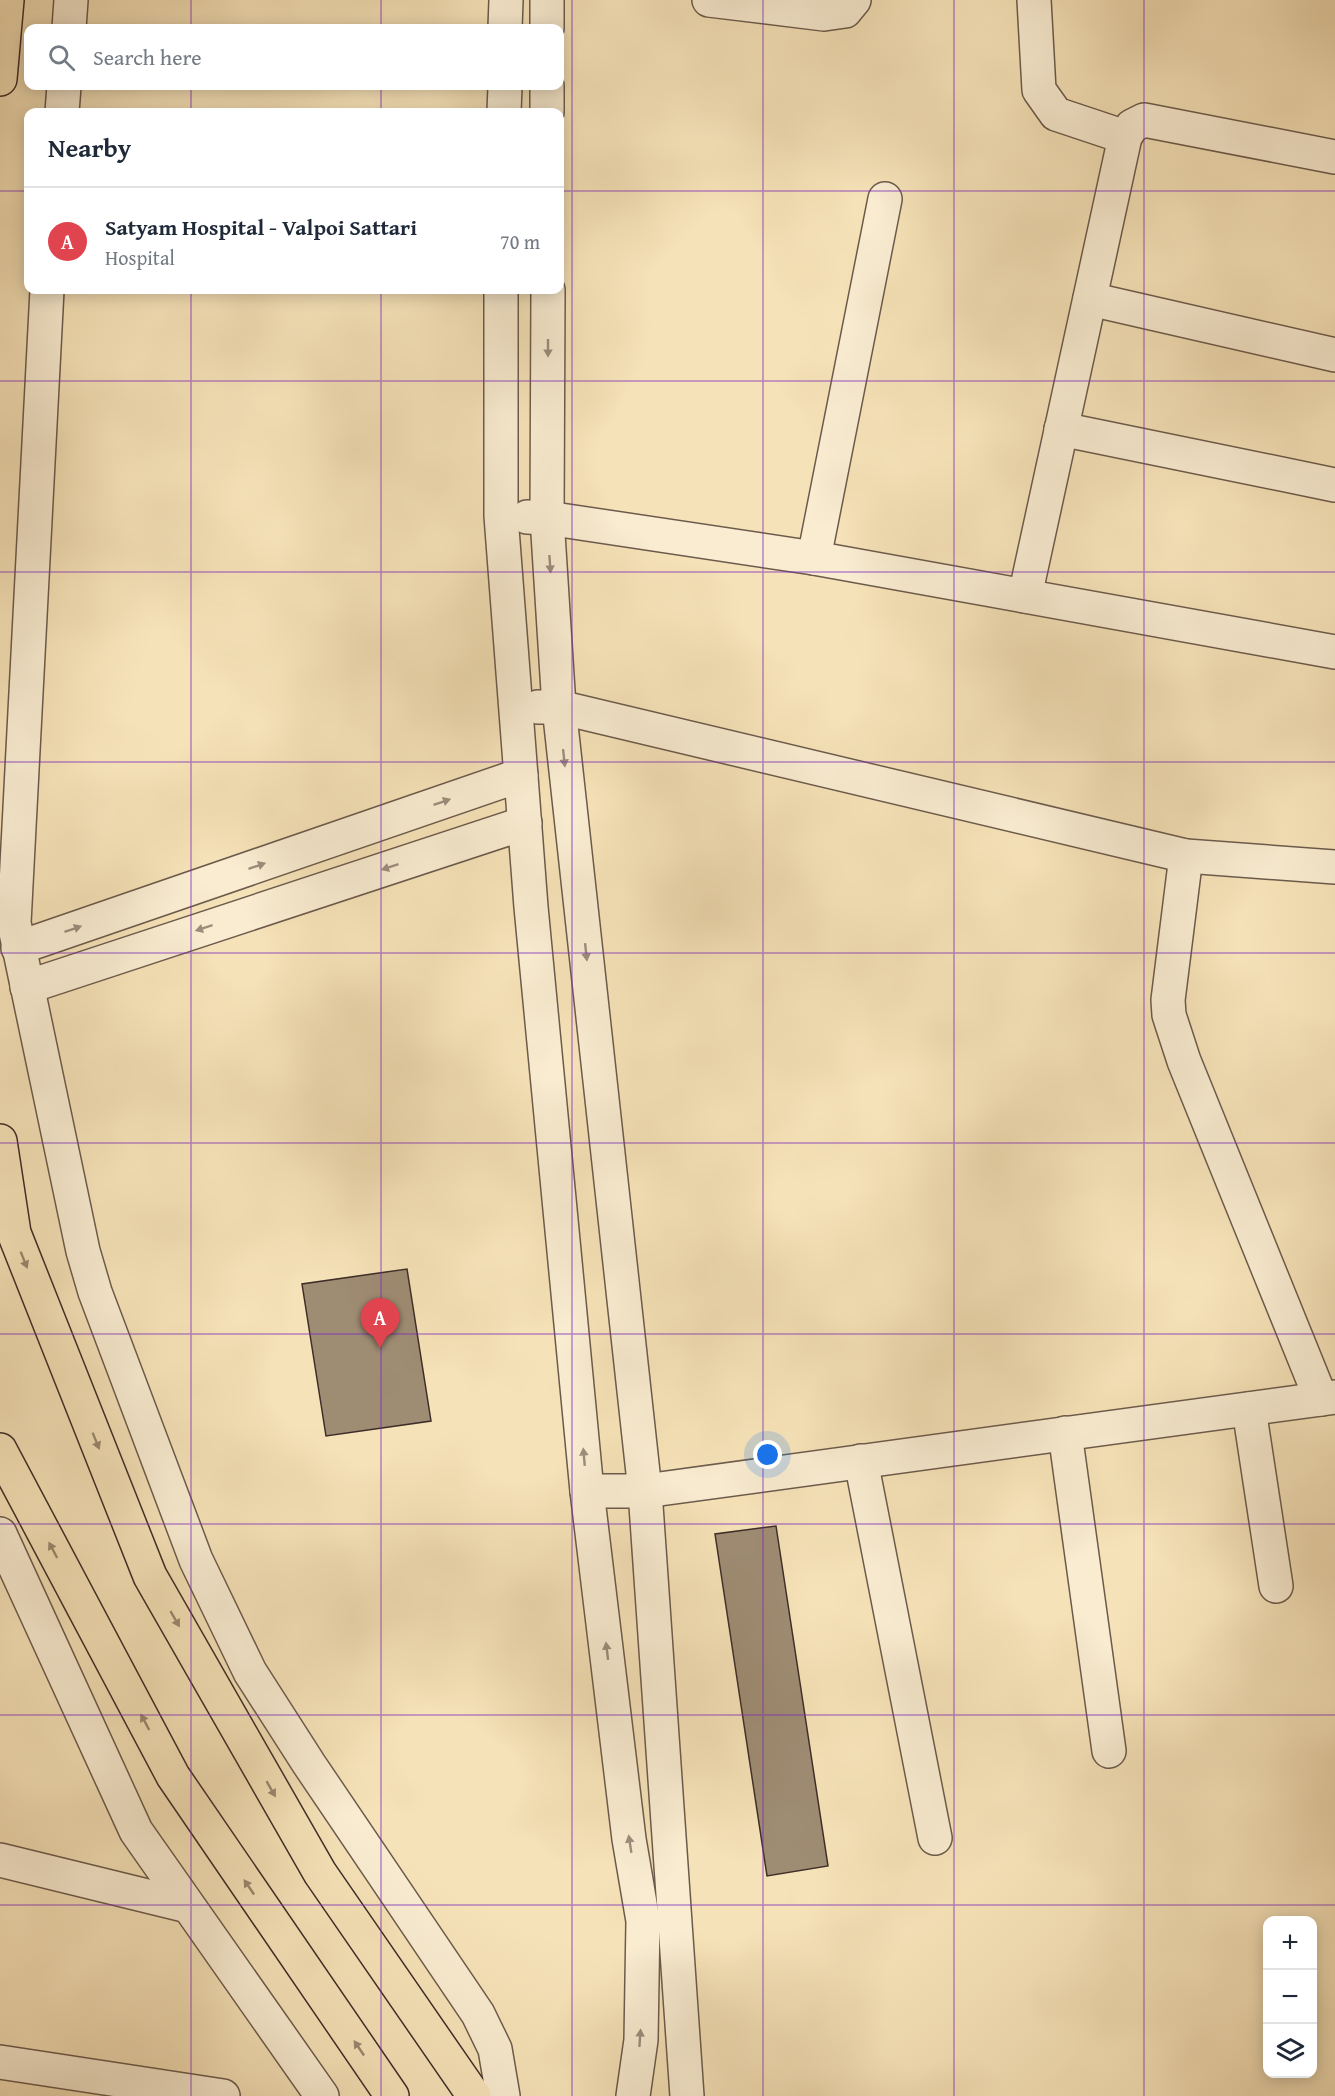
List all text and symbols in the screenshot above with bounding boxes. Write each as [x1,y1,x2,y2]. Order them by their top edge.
search box [24,24,564,90]
icon: search [45,41,78,74]
text: Search here [93,41,202,73]
text: Nearby [48,128,131,167]
text: Satyam Hospital - Valpoi Sattari [105,211,417,243]
text: A [61,227,74,256]
text: 70 m [500,227,540,256]
text: Hospital [105,243,175,272]
one-way arrow [543,338,553,357]
one-way arrow [545,554,555,573]
one-way arrow [560,749,569,768]
one-way arrow [433,797,451,807]
one-way arrow [248,860,266,870]
one-way arrow [381,863,399,873]
one-way arrow [64,924,82,933]
one-way arrow [195,924,213,934]
one-way arrow [581,943,591,962]
one-way arrow [20,1251,29,1269]
pin: A [360,1298,400,1348]
one-way arrow [92,1432,101,1450]
your location [753,1440,782,1469]
one-way arrow [579,1447,589,1466]
one-way arrow [48,1542,58,1559]
one-way arrow [169,1611,180,1627]
one-way arrow [602,1641,611,1660]
one-way arrow [140,1714,150,1731]
one-way arrow [266,1780,276,1797]
one-way arrow [626,1834,635,1853]
one-way arrow [244,1879,255,1895]
map controls [1263,1916,1317,2078]
button: + [1263,1916,1317,1970]
button: − [1263,1970,1317,2024]
button: layers [1263,2024,1317,2078]
one-way arrow [635,2028,645,2047]
one-way arrow [353,2040,365,2056]

